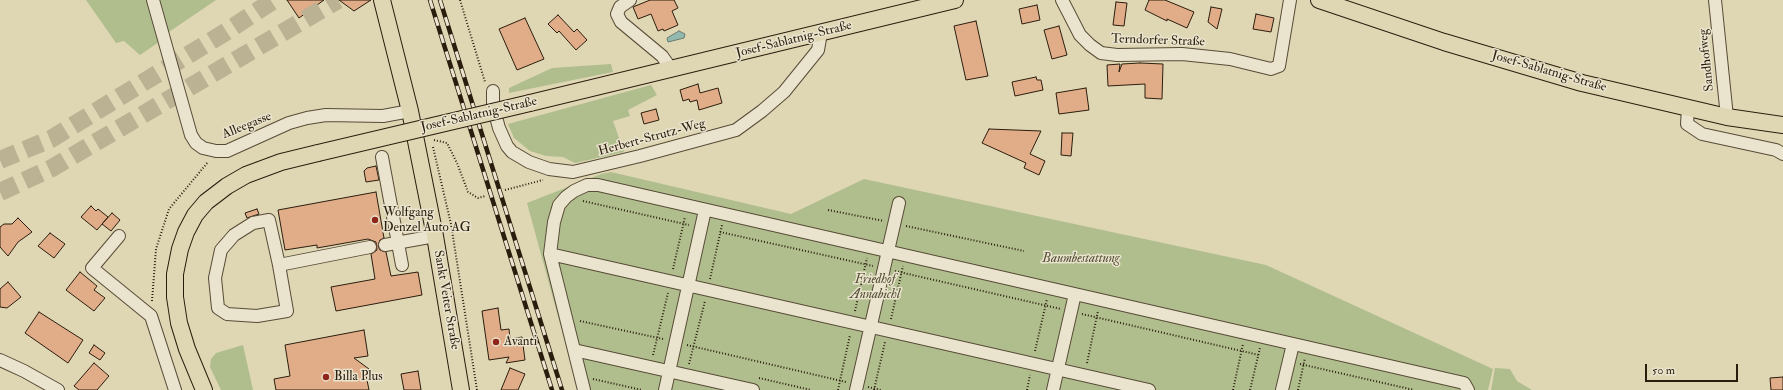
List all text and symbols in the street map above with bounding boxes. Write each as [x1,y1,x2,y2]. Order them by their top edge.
street label: Josef-Sablatnig-Straße [734,18,854,62]
street label: Sandhofweg [1696,28,1718,92]
street label: Terndorfer Straße [1111,32,1205,50]
street label: Josef-Sablatnig-Straße [1490,48,1608,96]
street label: Josef-Sablatnig-Straße [419,94,539,136]
street label: Alleegasse [220,109,274,143]
street label: Herbert-Strutz-Weg [597,116,707,160]
place label: Wolfgang Denzel Auto AG [383,205,471,236]
marker: Wolfgang Denzel Auto AG [370,215,380,225]
street label: Sankt Veiter Straße [430,249,462,351]
park label: Baumbestattung [1042,251,1120,267]
park label: Friedhof Annabichl [850,272,900,303]
place label: Avanti [504,334,537,350]
marker: Avanti [491,337,501,347]
scale bar [1647,356,1740,382]
text: 50 m [1652,363,1675,378]
place label: Billa Plus [334,369,383,385]
marker: Billa Plus [321,372,331,382]

